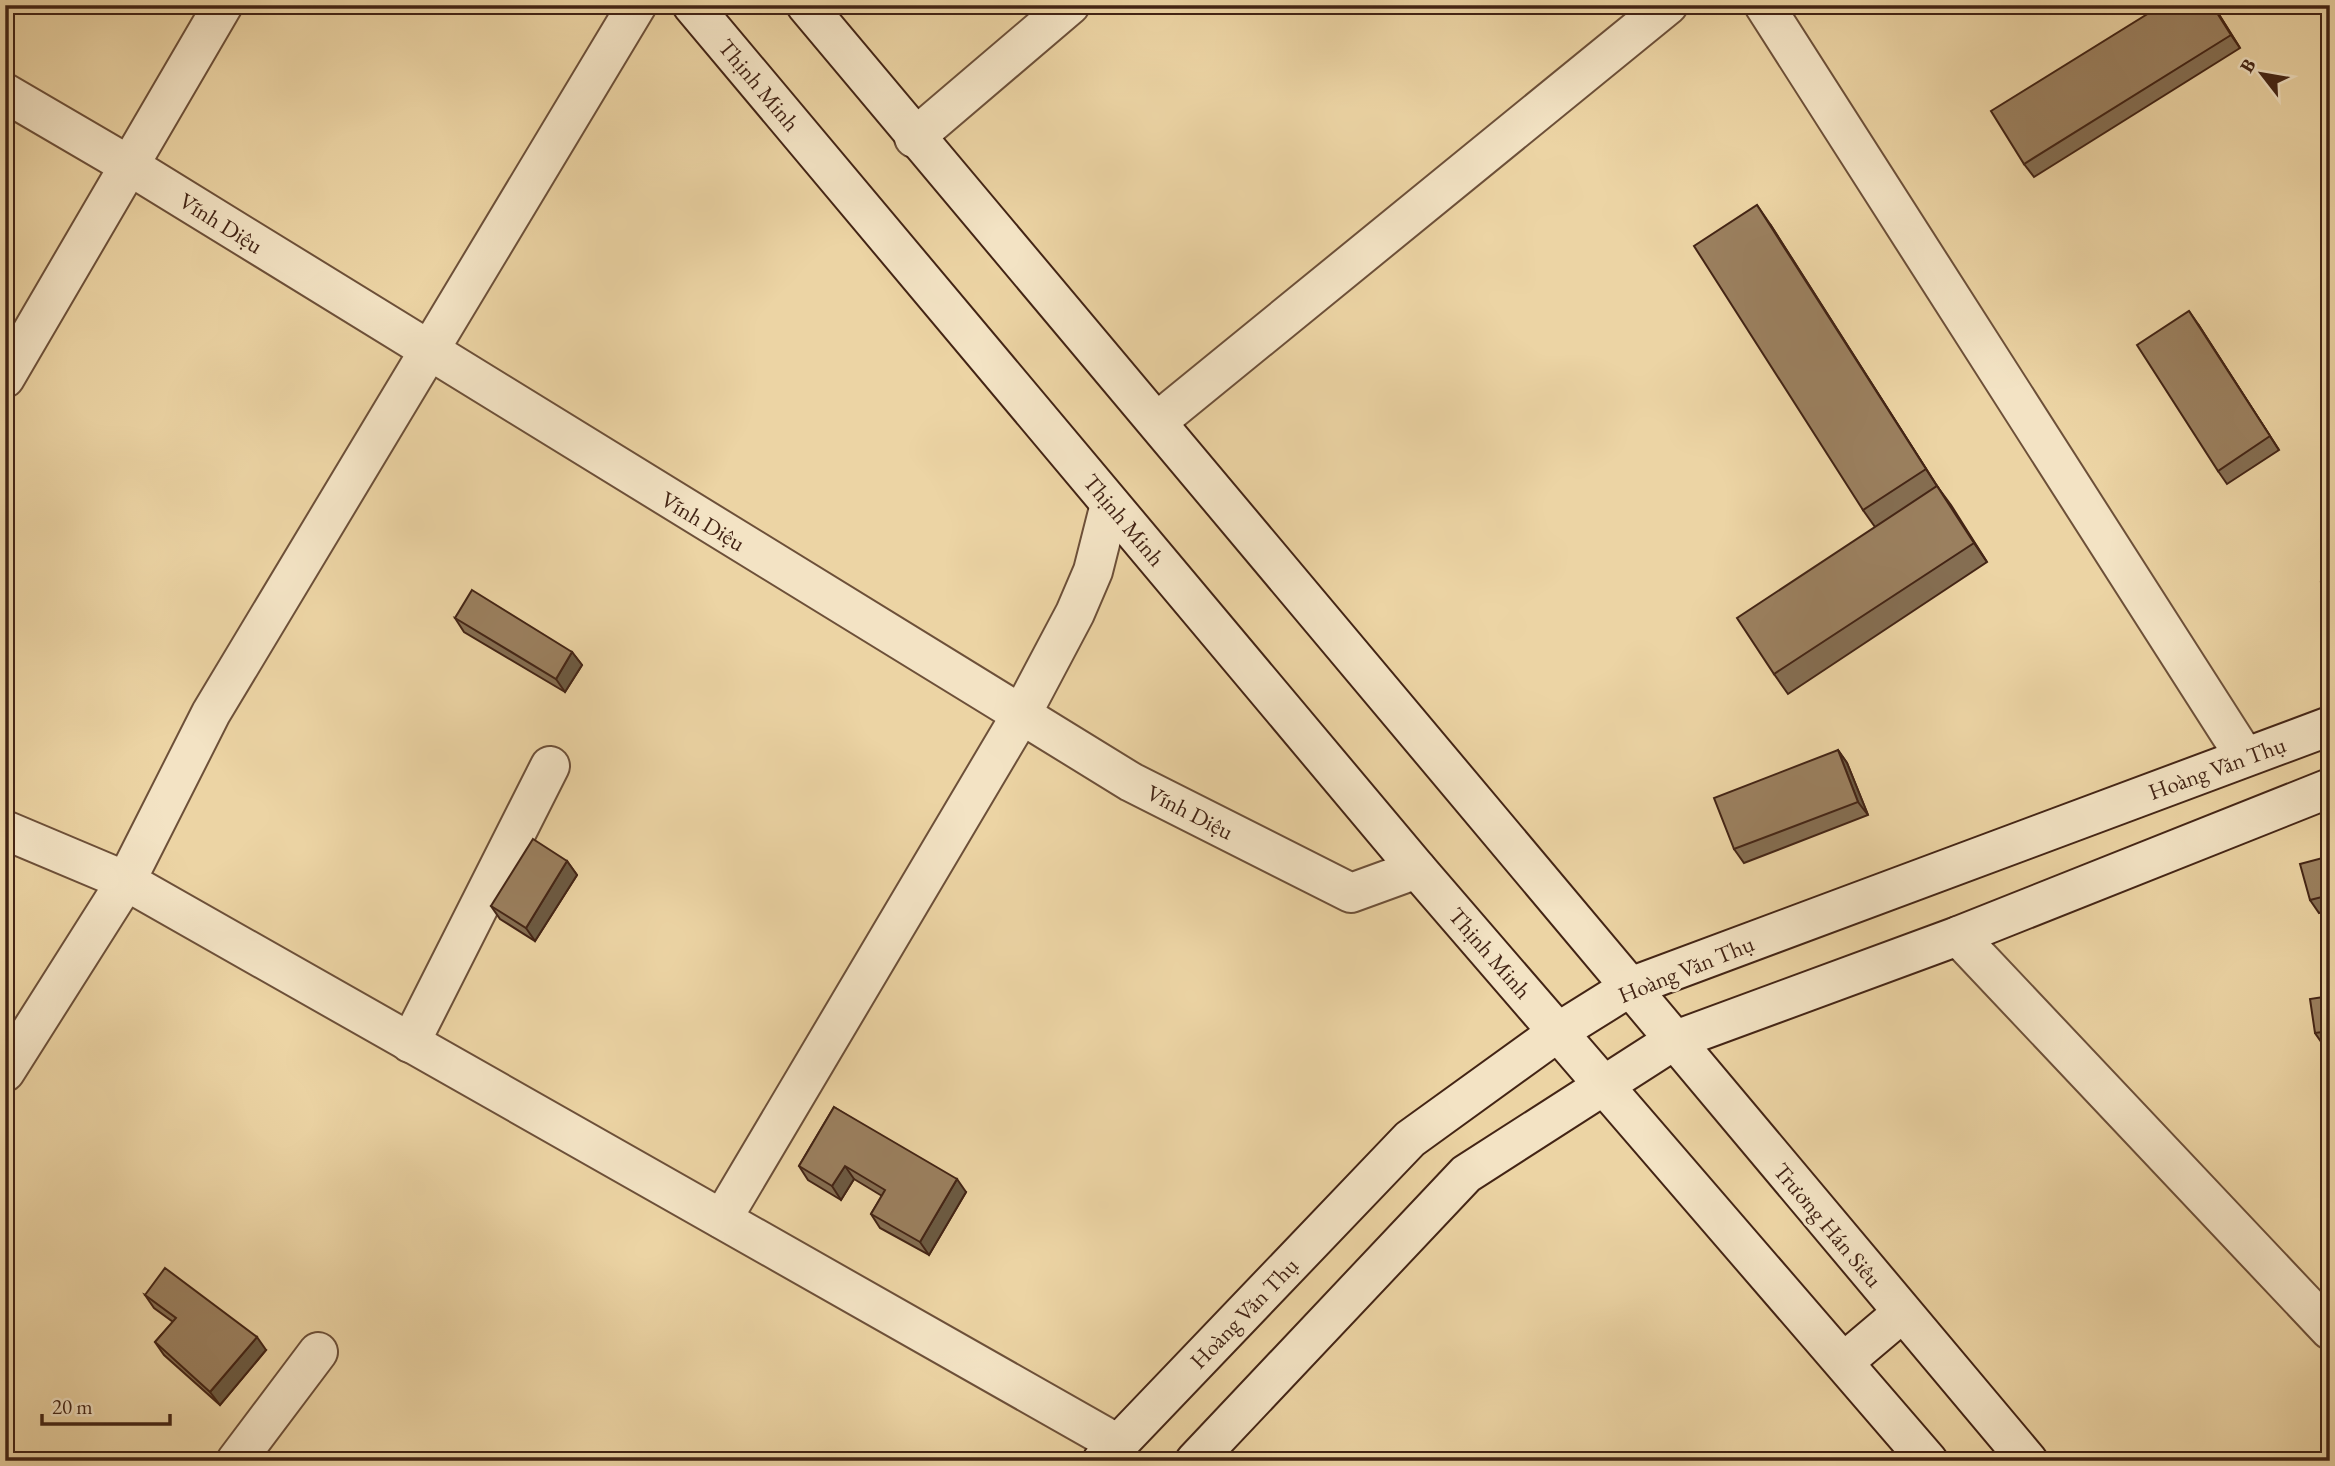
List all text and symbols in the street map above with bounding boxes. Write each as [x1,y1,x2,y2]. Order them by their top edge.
street label: Thịnh Minh [712,33,807,138]
north arrow [2226,38,2296,108]
text: B [2234,54,2262,77]
street label: Vĩnh Diệu [173,186,269,260]
street label: Thịnh Minh [1077,468,1172,573]
street label: Vĩnh Diệu [655,484,751,558]
street label: Hoàng Văn Thụ [2144,729,2290,807]
street label: Vĩnh Diệu [1142,777,1238,847]
street label: Thịnh Minh [1442,901,1538,1005]
street label: Hoàng Văn Thụ [1614,928,1758,1010]
street label: Trương Hán Siêu [1767,1156,1889,1294]
street label: Hoàng Văn Thụ [1183,1251,1305,1375]
scale bar [42,1382,170,1426]
text: 20 m [52,1393,93,1420]

